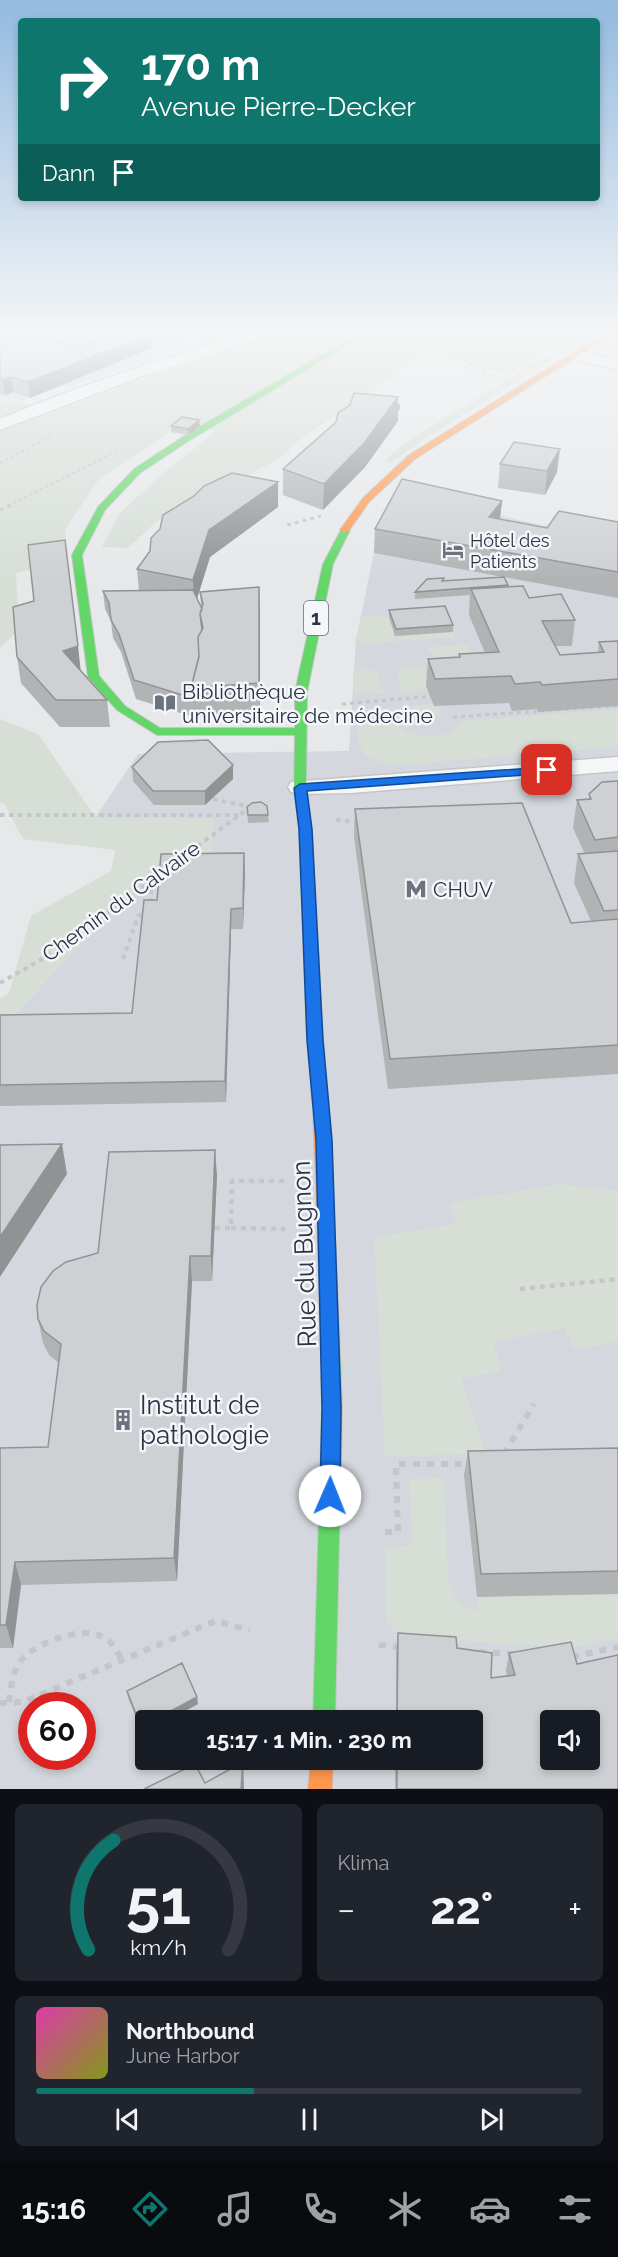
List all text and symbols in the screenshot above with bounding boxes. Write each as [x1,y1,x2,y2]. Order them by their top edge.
text: 170 m [141,41,260,90]
icon: right [42,42,120,120]
text: Avenue Pierre-Decker [141,91,416,122]
icon: arrive [107,156,140,189]
text: Dann [42,160,95,186]
place label: Hôtel des Patients [470,530,550,572]
hotel icon: Hôtel des Patients [441,538,465,562]
road number: 1 [304,601,328,635]
place label: Bibliothèque universitaire de médecine [182,679,433,728]
library icon: Bibliothèque universitaire de médecine [153,691,177,715]
pin [521,744,572,795]
icon: arrive [530,753,563,786]
street label: Chemin du Calvaire [37,835,205,967]
metro station icon: CHUV [404,877,428,901]
place label: CHUV [433,877,493,902]
street label: Rue du Bugnon [286,1160,322,1348]
place label: Institut de pathologie [140,1390,269,1450]
building icon: Institut de pathologie [111,1408,135,1432]
position arrow [298,1464,362,1528]
speed limit sign: 60 [18,1692,96,1770]
map controls [540,1710,600,1770]
button: sound [540,1710,600,1770]
text: 15:17 · 1 Min. · 230 m [206,1727,412,1753]
text: Klima [338,1851,389,1875]
text: 51 [126,1865,191,1939]
text: 22° [430,1882,493,1935]
text: − [338,1890,355,1929]
text: + [568,1890,582,1929]
text: km/h [130,1935,187,1960]
text: Northbound [126,2018,255,2044]
text: June Harbor [126,2044,240,2068]
icon: previous [111,2103,144,2136]
icon: pause [293,2103,326,2136]
icon: next [475,2103,508,2136]
icon: directions [129,2188,171,2230]
icon: music [214,2188,256,2230]
icon: phone [299,2188,341,2230]
icon: climate [384,2188,426,2230]
icon: car [469,2188,511,2230]
icon: filters [554,2188,596,2230]
text: 15:16 [22,2194,86,2225]

